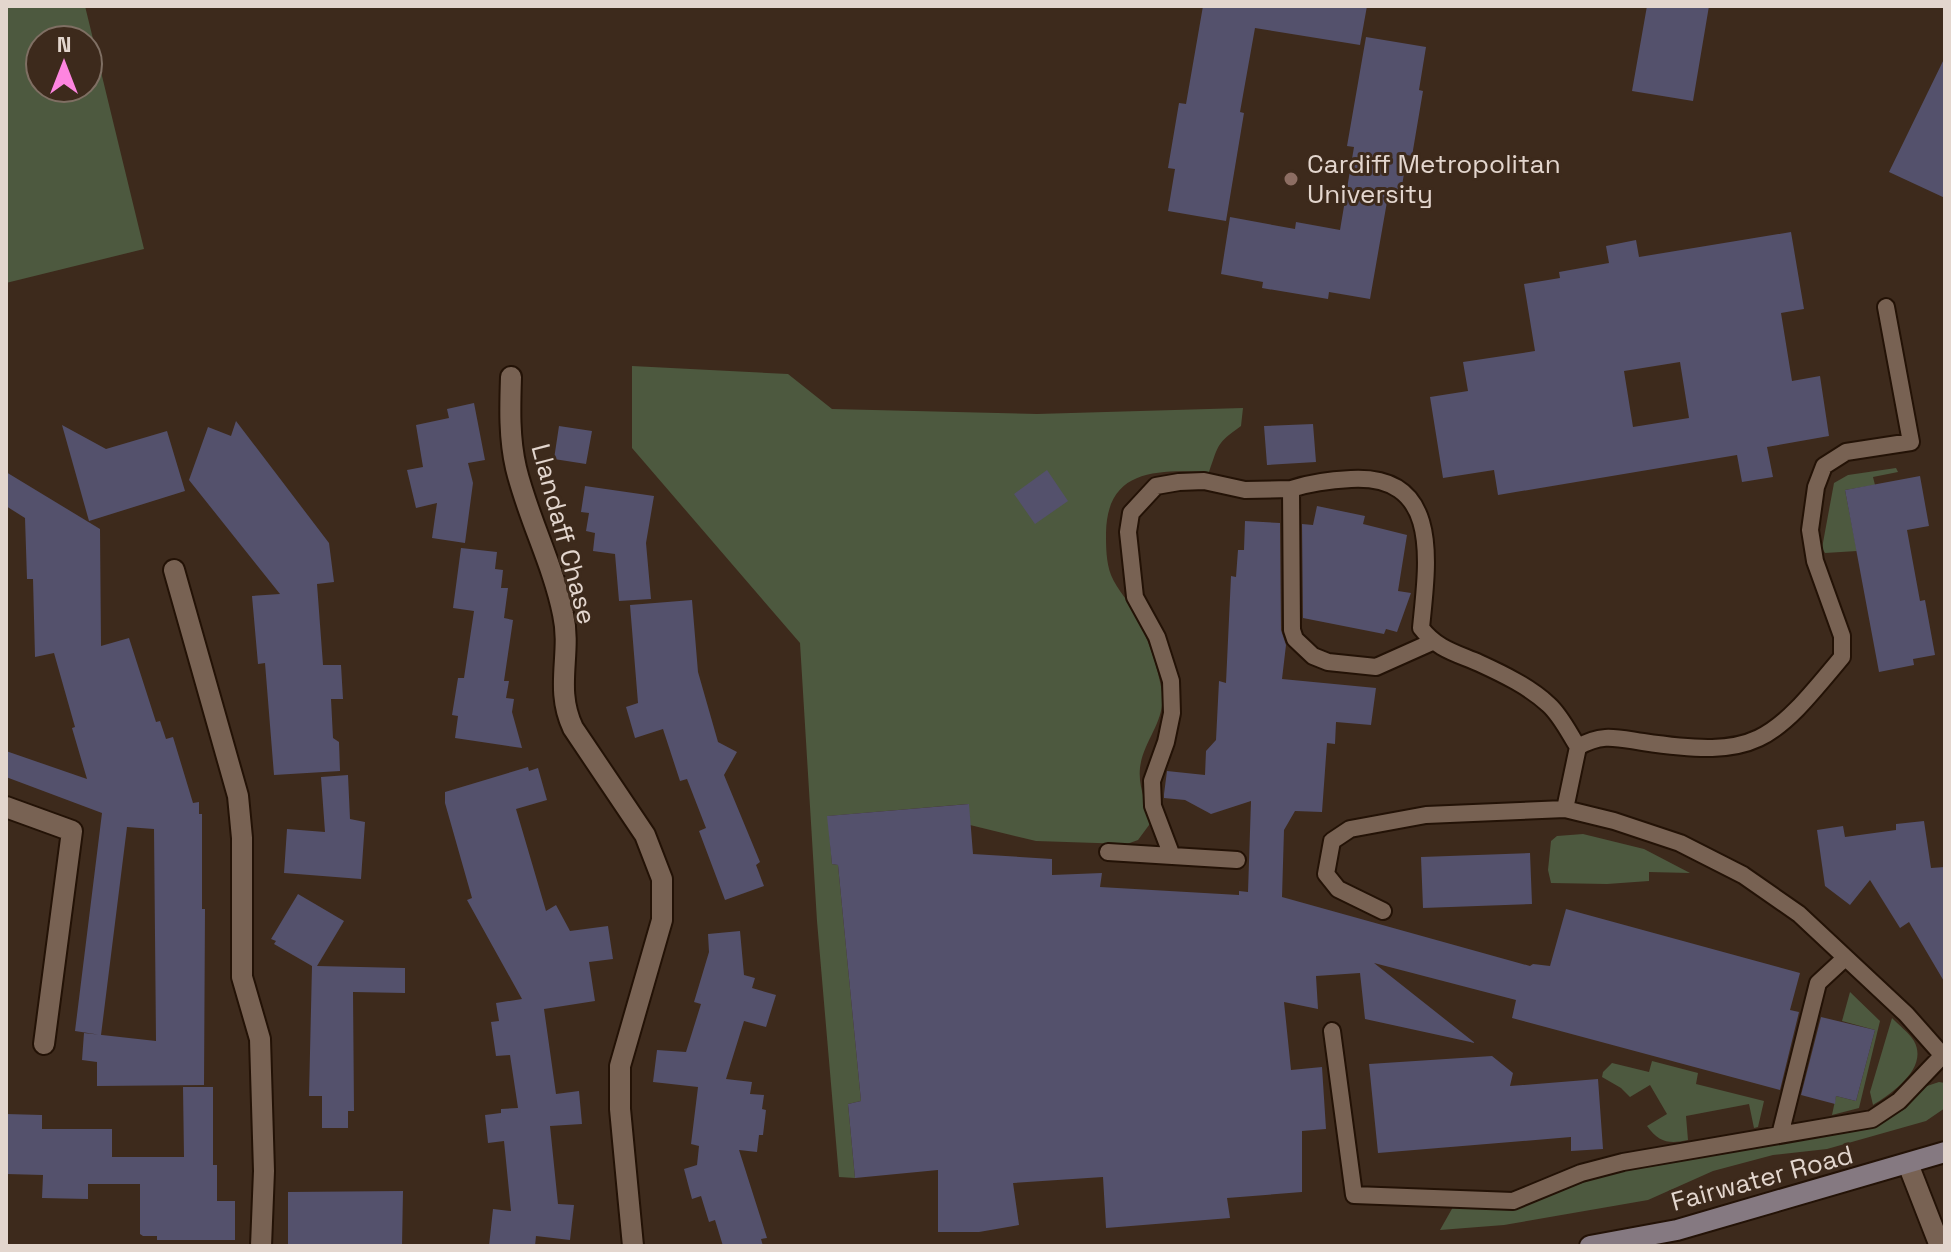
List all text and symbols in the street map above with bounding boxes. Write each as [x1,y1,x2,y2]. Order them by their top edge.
north arrow [24,24,104,104]
text: N [57,30,71,58]
place label: Cardiff Metropolitan University [1307,147,1561,211]
marker: Cardiff Metropolitan University [1282,170,1300,188]
street label: Llandaff Chase [524,440,604,628]
street label: Fairwater Road [1667,1137,1857,1219]

